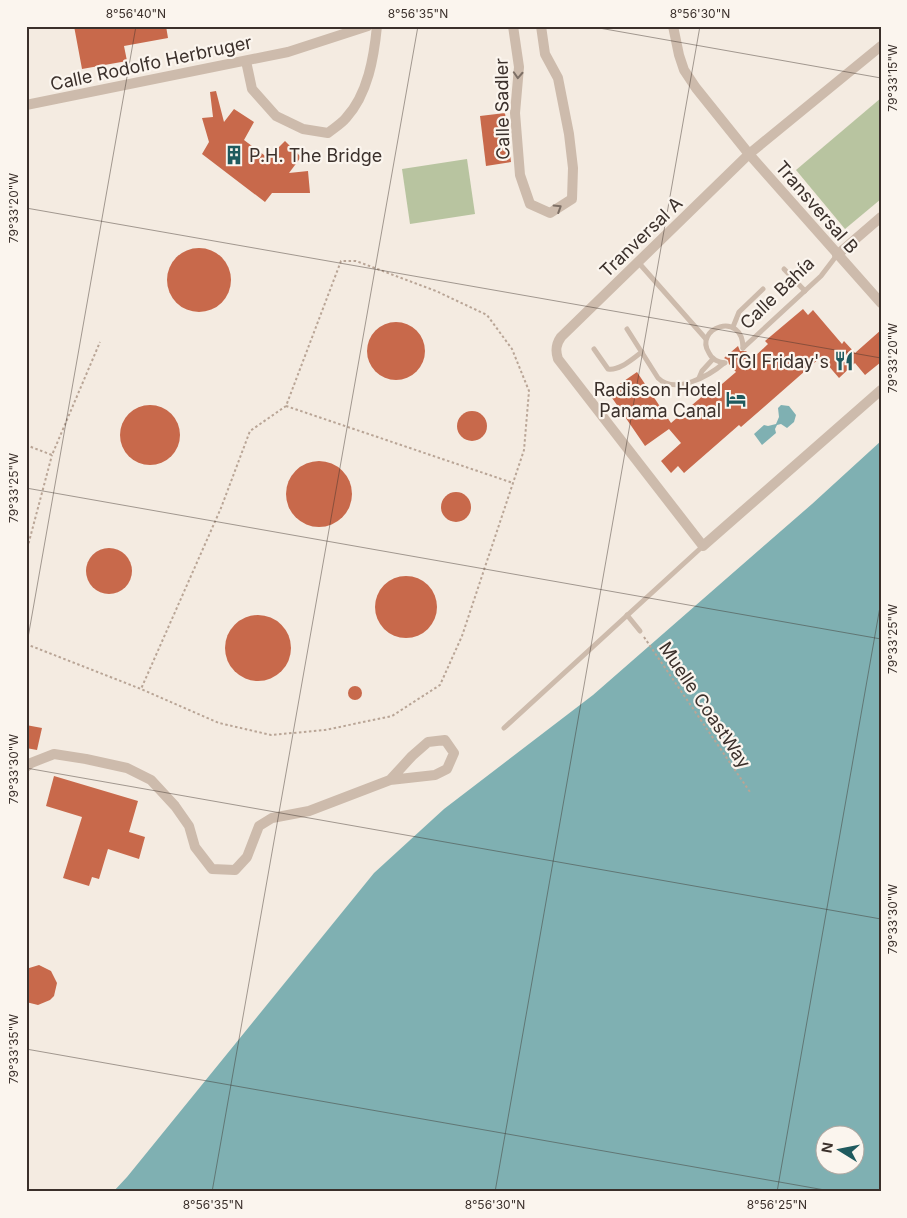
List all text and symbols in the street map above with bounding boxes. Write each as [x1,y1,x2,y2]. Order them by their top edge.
text: 8°56'40"N [106,6,166,21]
text: 8°56'35"N [388,6,448,21]
text: 8°56'30"N [670,6,730,21]
street label: Calle Rodolfo Herbruger [48,31,254,95]
text: 79°33'15"W [885,44,900,112]
street label: Calle Sadler [491,58,513,160]
one-way arrow [513,71,524,79]
building icon: P.H. The Bridge [223,144,245,166]
place label: P.H. The Bridge [249,145,382,166]
street label: Transversal B [771,157,863,257]
text: 79°33'20"W [6,173,21,243]
street label: Tranversal A [595,193,687,281]
one-way arrow [553,205,562,215]
street label: Calle Bahía [736,253,818,333]
text: 79°33'20"W [885,323,900,393]
restaurant icon: TGI Friday's [833,350,855,372]
place label: TGI Friday's [727,351,829,372]
place label: Radisson Hotel Panama Canal [594,379,721,421]
hotel icon: Radisson Hotel Panama Canal [725,388,747,410]
text: 79°33'25"W [6,453,21,523]
text: 79°33'25"W [885,604,900,674]
street label: Muelle CoastWay [655,638,755,772]
text: 79°33'30"W [6,734,21,804]
text: 79°33'30"W [885,884,900,954]
text: 79°33'35"W [6,1014,21,1084]
north arrow [814,1126,864,1176]
text: N [817,1141,836,1154]
text: 8°56'35"N [183,1197,243,1212]
text: 8°56'30"N [465,1197,525,1212]
text: 8°56'25"N [747,1197,807,1212]

